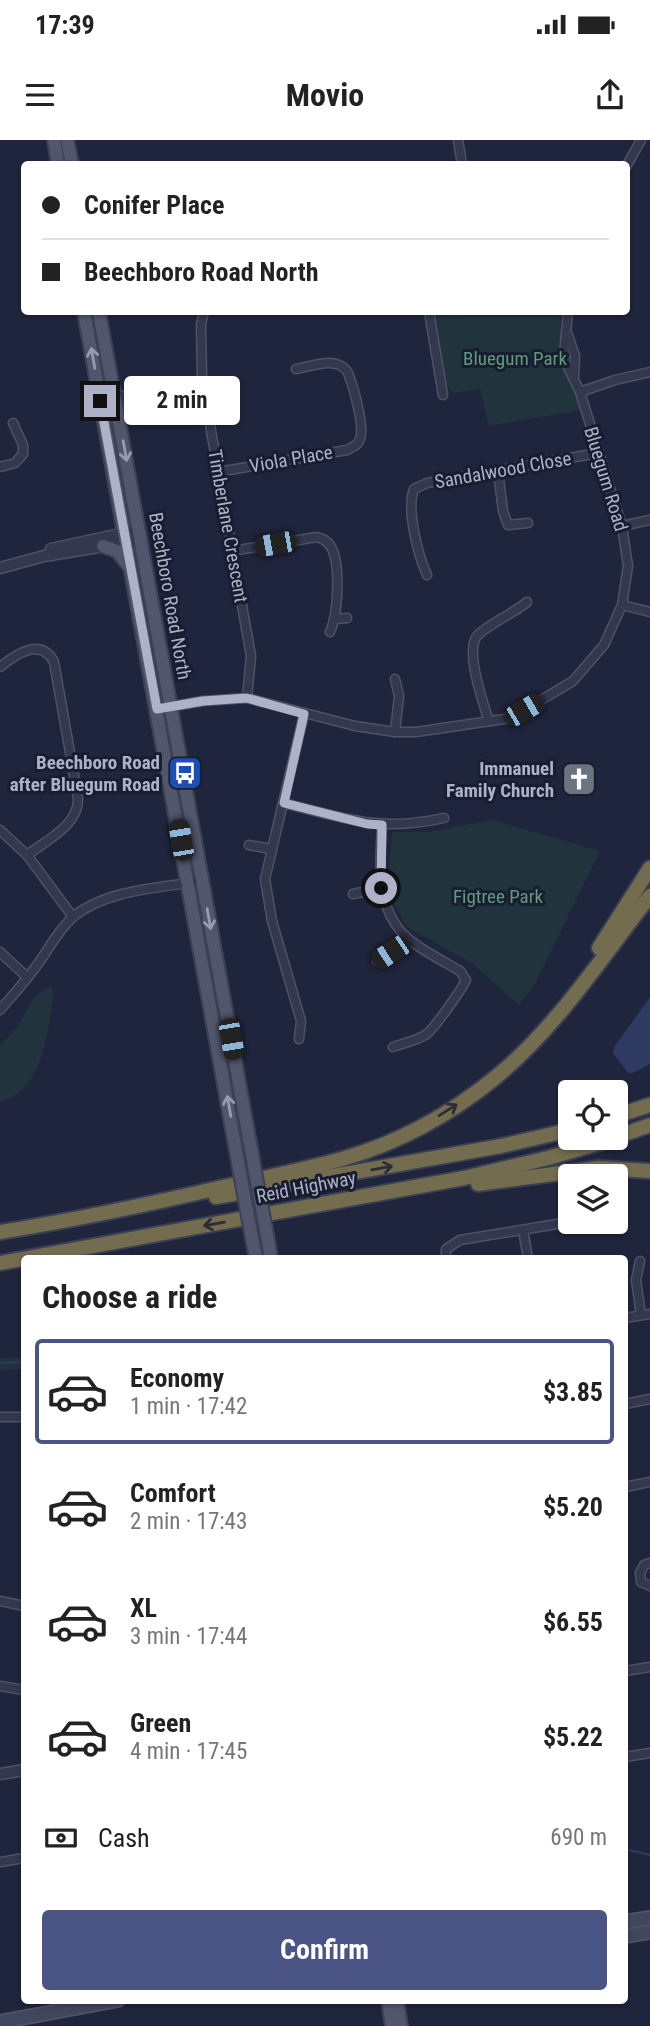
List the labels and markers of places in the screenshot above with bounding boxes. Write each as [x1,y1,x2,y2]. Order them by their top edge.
place label: Beechboro Road after Bluegum Road [10,751,160,796]
bus stop icon: Beechboro Road after Bluegum Road [166,754,204,792]
place label: Immanuel Family Church [446,757,554,802]
church icon: Immanuel Family Church [560,760,598,798]

